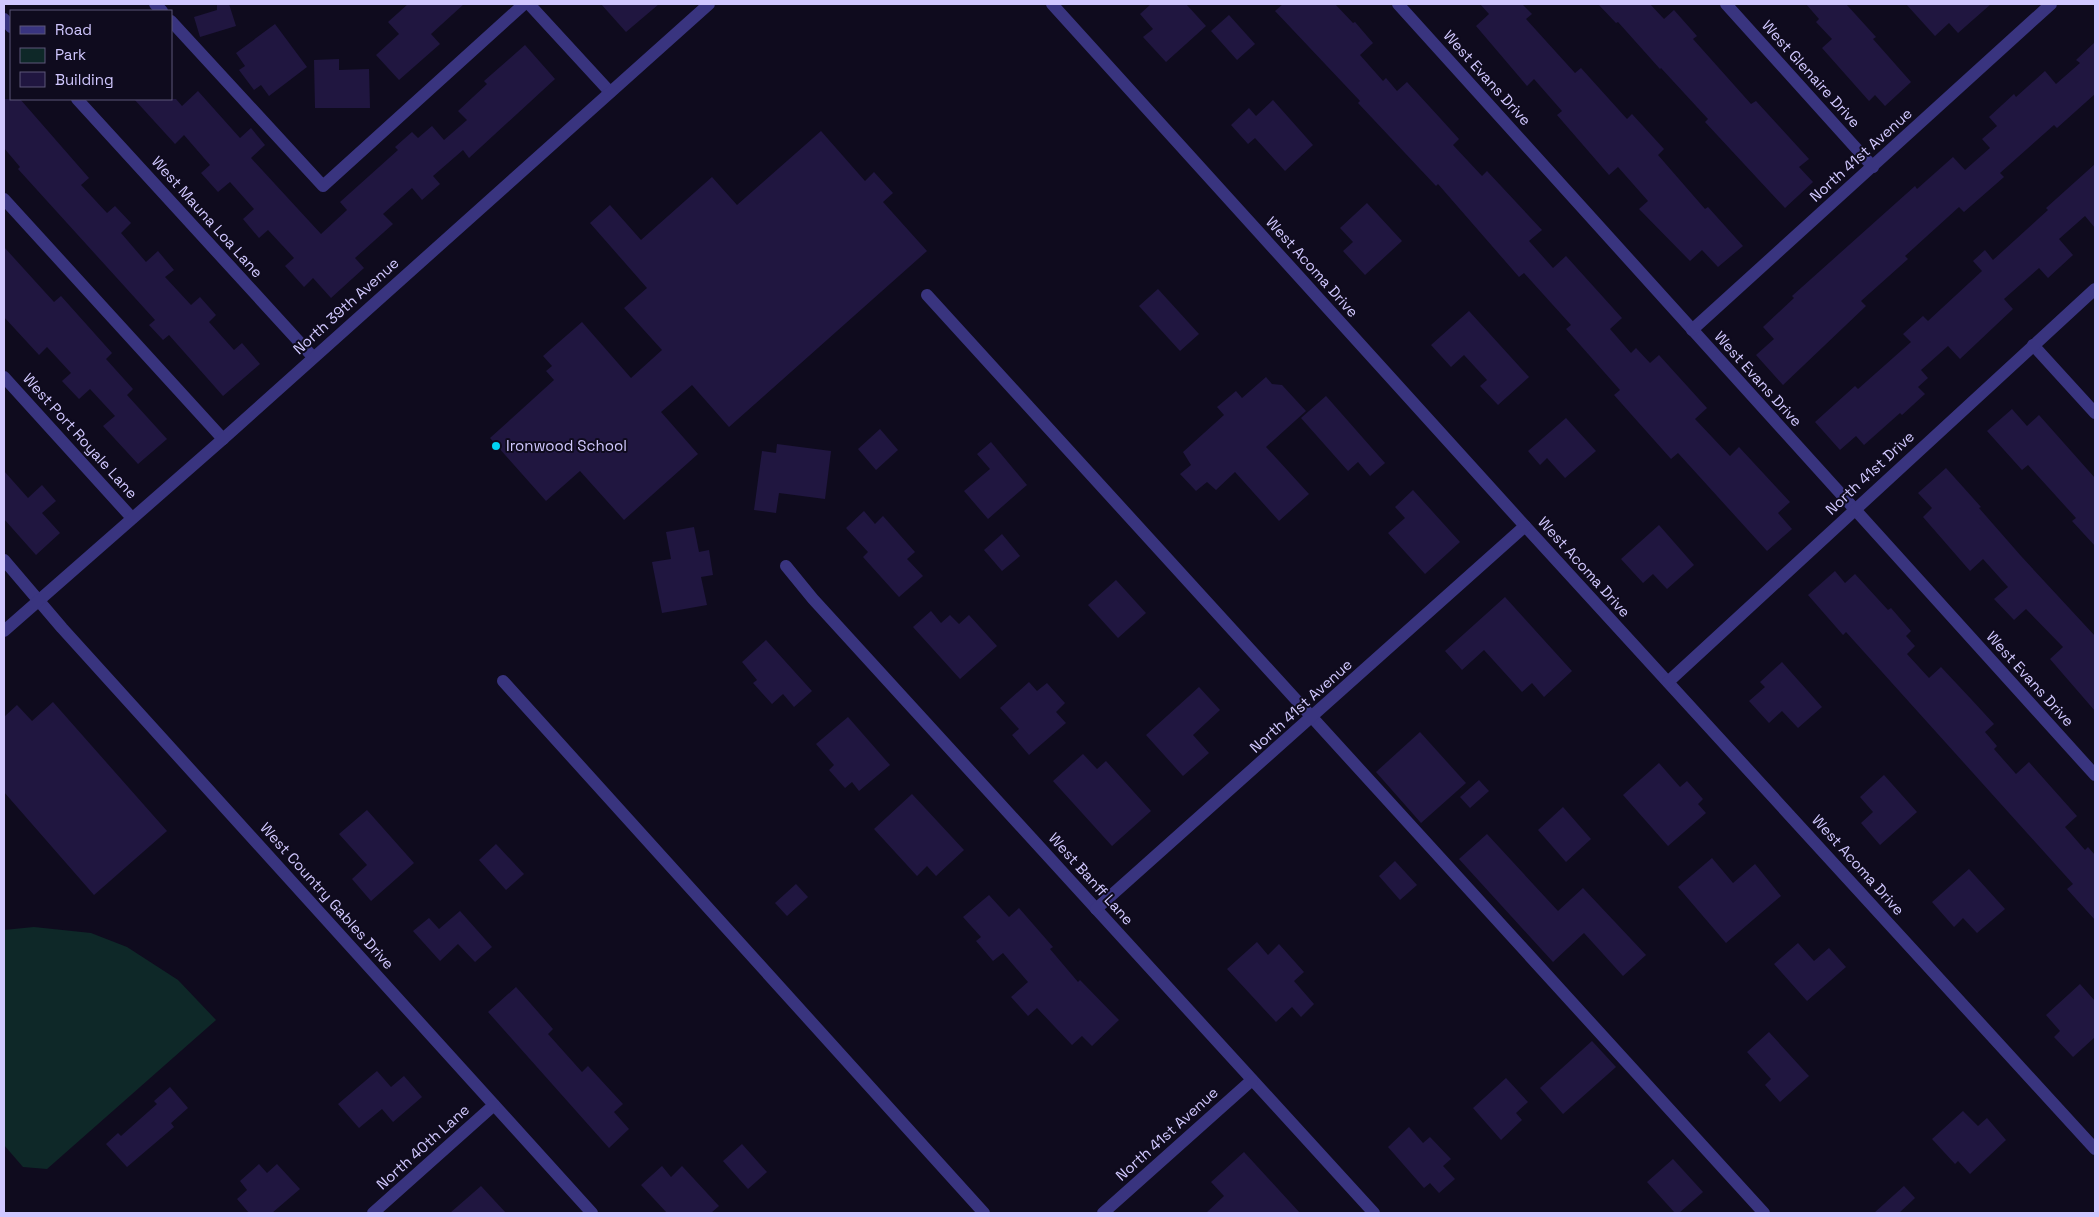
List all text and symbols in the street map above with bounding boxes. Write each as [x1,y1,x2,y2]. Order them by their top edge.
legend [10,10,172,100]
street label: West Glenaire Drive [1758,16,1865,131]
text: Road [55,20,92,39]
street label: West Evans Drive [1439,26,1535,129]
text: Park [55,45,86,64]
text: Building [55,70,114,89]
street label: North 41st Avenue [1805,104,1916,206]
street label: West Mauna Loa Lane [148,152,267,282]
street label: West Acoma Drive [1262,212,1363,321]
street label: North 39th Avenue [289,253,403,358]
street label: West Evans Drive [1710,327,1806,430]
street label: West Port Royale Lane [19,369,142,503]
street label: North 41st Drive [1821,427,1918,519]
place label: Ironwood School [506,436,627,455]
marker: Ironwood School [490,440,502,452]
street label: West Acoma Drive [1534,512,1635,621]
street label: West Evans Drive [1982,627,2078,730]
street label: North 41st Avenue [1245,655,1356,757]
street label: West Acoma Drive [1808,810,1909,919]
street label: West Country Gables Drive [256,818,399,973]
street label: West Banff Lane [1045,828,1138,929]
street label: North 41st Avenue [1111,1083,1222,1185]
street label: North 40th Lane [372,1100,473,1193]

